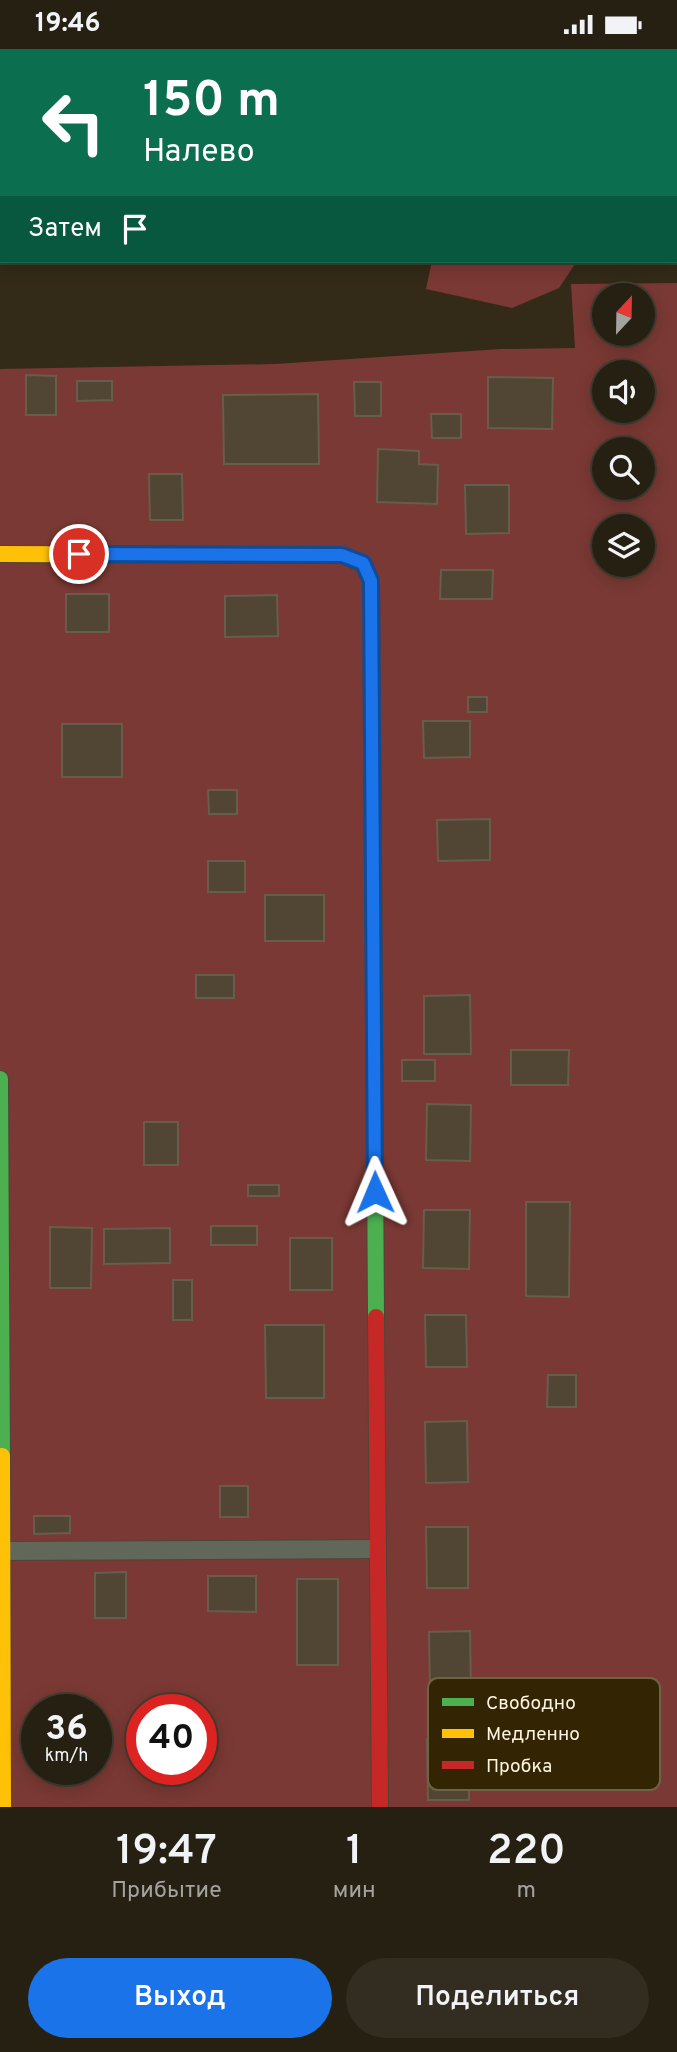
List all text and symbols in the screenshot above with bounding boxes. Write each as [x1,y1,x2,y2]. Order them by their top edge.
text: 19:46 [35,8,100,41]
text: 150 m [143,72,280,134]
icon: left [28,77,119,168]
text: Налево [143,133,255,173]
icon: arrive [116,210,154,248]
text: Затем [28,213,102,246]
north arrow [592,283,654,347]
map controls [592,283,655,577]
button: sound [592,360,655,423]
button: search [592,437,655,500]
button: layers [592,514,655,577]
pin [49,524,109,584]
icon: arrive [60,535,98,573]
position arrow [338,1155,412,1229]
legend [428,1678,660,1790]
text: Свободно [486,1692,576,1716]
speed limit sign: 40 [126,1694,217,1785]
text: 36 [45,1708,88,1752]
text: Медленно [486,1723,580,1747]
text: km/h [45,1745,88,1768]
text: Пробка [486,1755,552,1779]
text: 19:47 [116,1826,217,1879]
text: 1 [346,1826,362,1879]
text: 220 [487,1826,566,1879]
text: Прибытие [111,1877,222,1906]
text: мин [333,1877,376,1906]
text: m [517,1877,536,1906]
button: Выход [28,1958,332,2038]
button: Поделиться [346,1958,649,2038]

